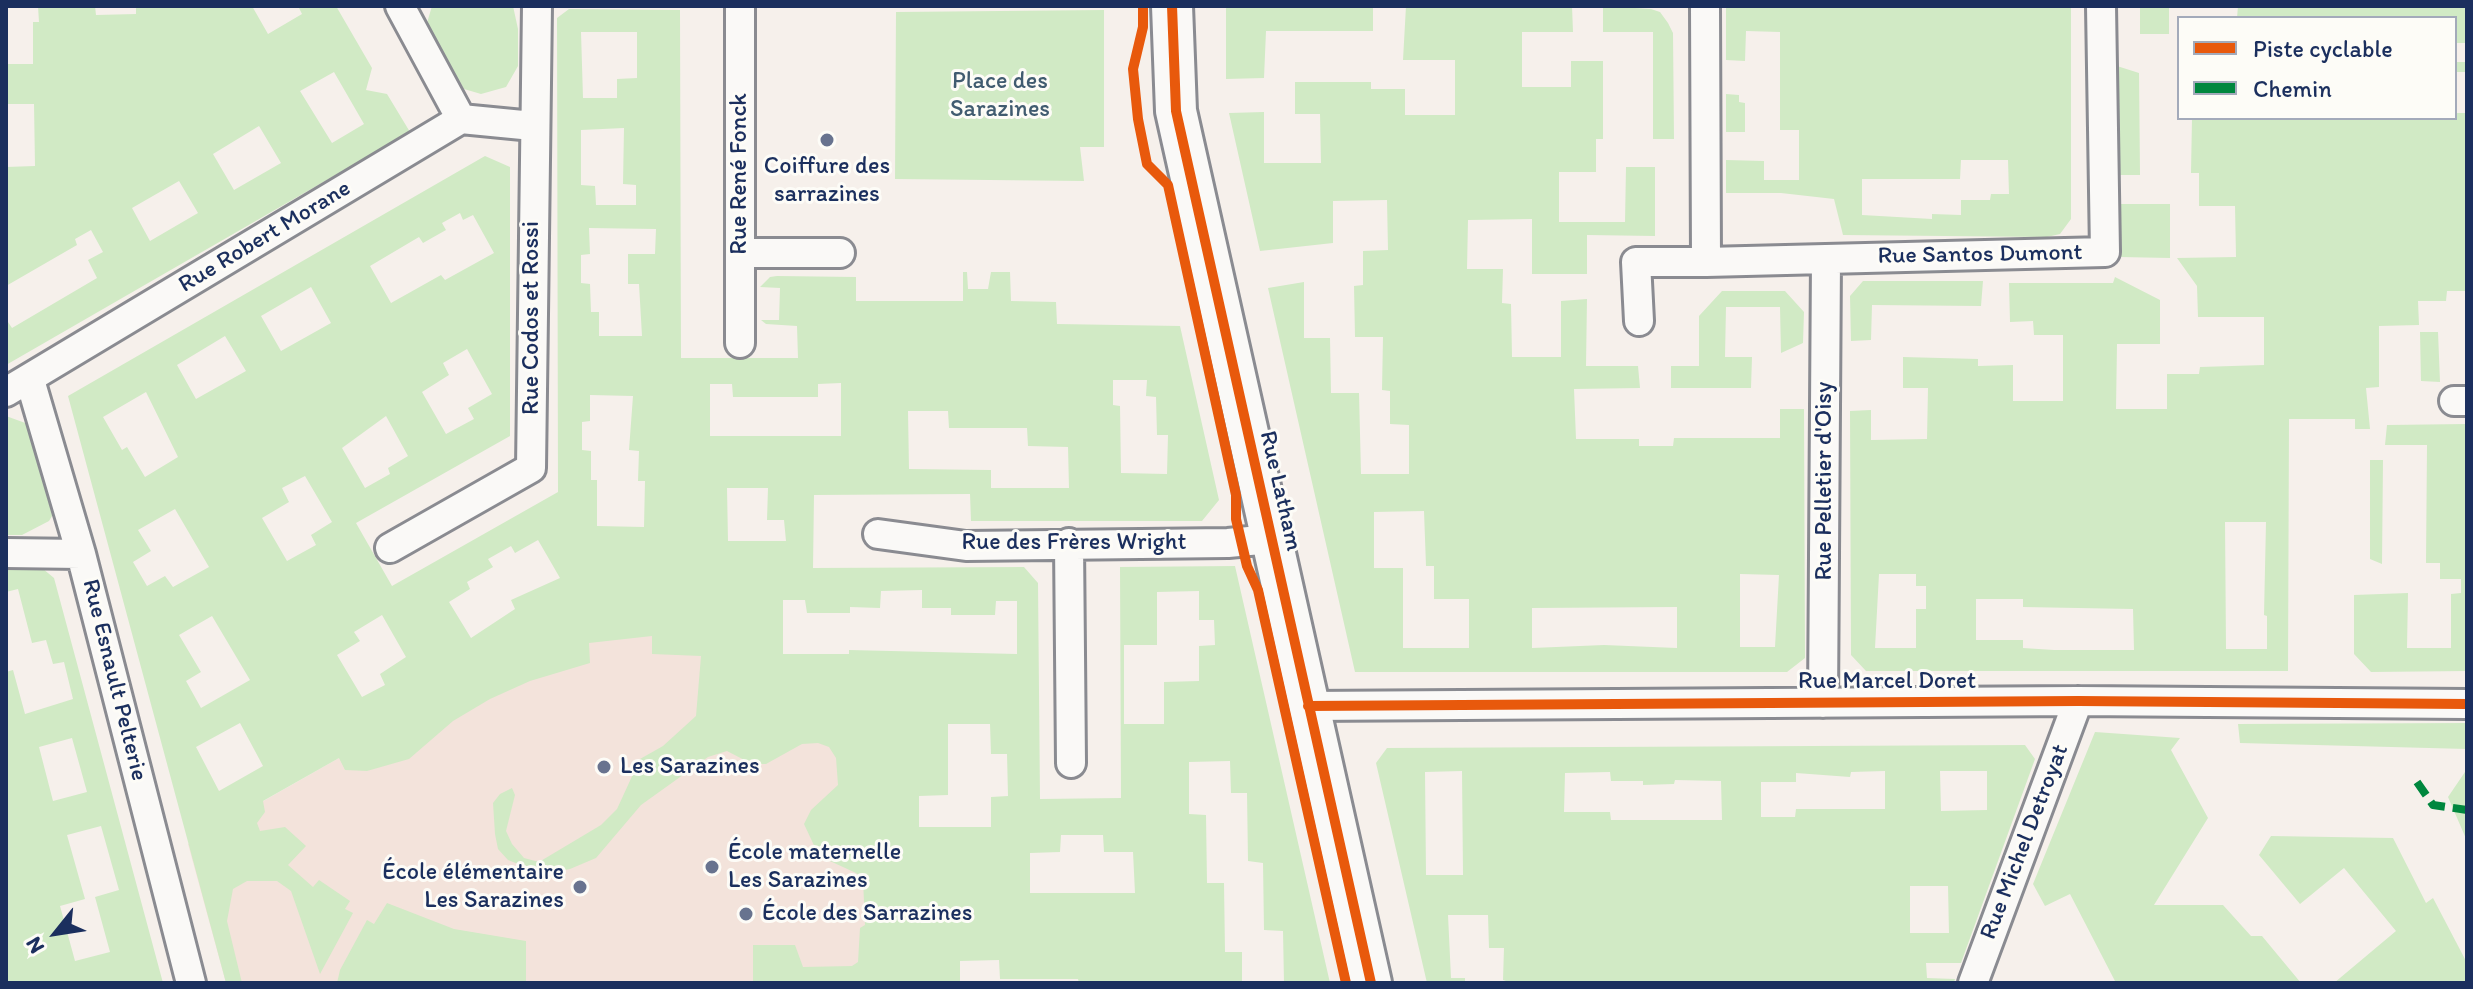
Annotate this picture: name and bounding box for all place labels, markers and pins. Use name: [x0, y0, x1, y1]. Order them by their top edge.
marker: Coiffure des sarrazines: [818, 131, 836, 149]
place label: Coiffure des sarrazines: [764, 153, 890, 209]
place label: Les Sarazines: [620, 753, 760, 781]
marker: Les Sarazines: [595, 758, 613, 776]
place label: École maternelle Les Sarazines: [728, 839, 901, 895]
marker: École maternelle Les Sarazines: [703, 858, 721, 876]
place label: École élémentaire Les Sarazines: [382, 859, 564, 915]
marker: École élémentaire Les Sarazines: [571, 878, 589, 896]
place label: École des Sarrazines: [762, 900, 972, 928]
marker: École des Sarrazines: [737, 905, 755, 923]

